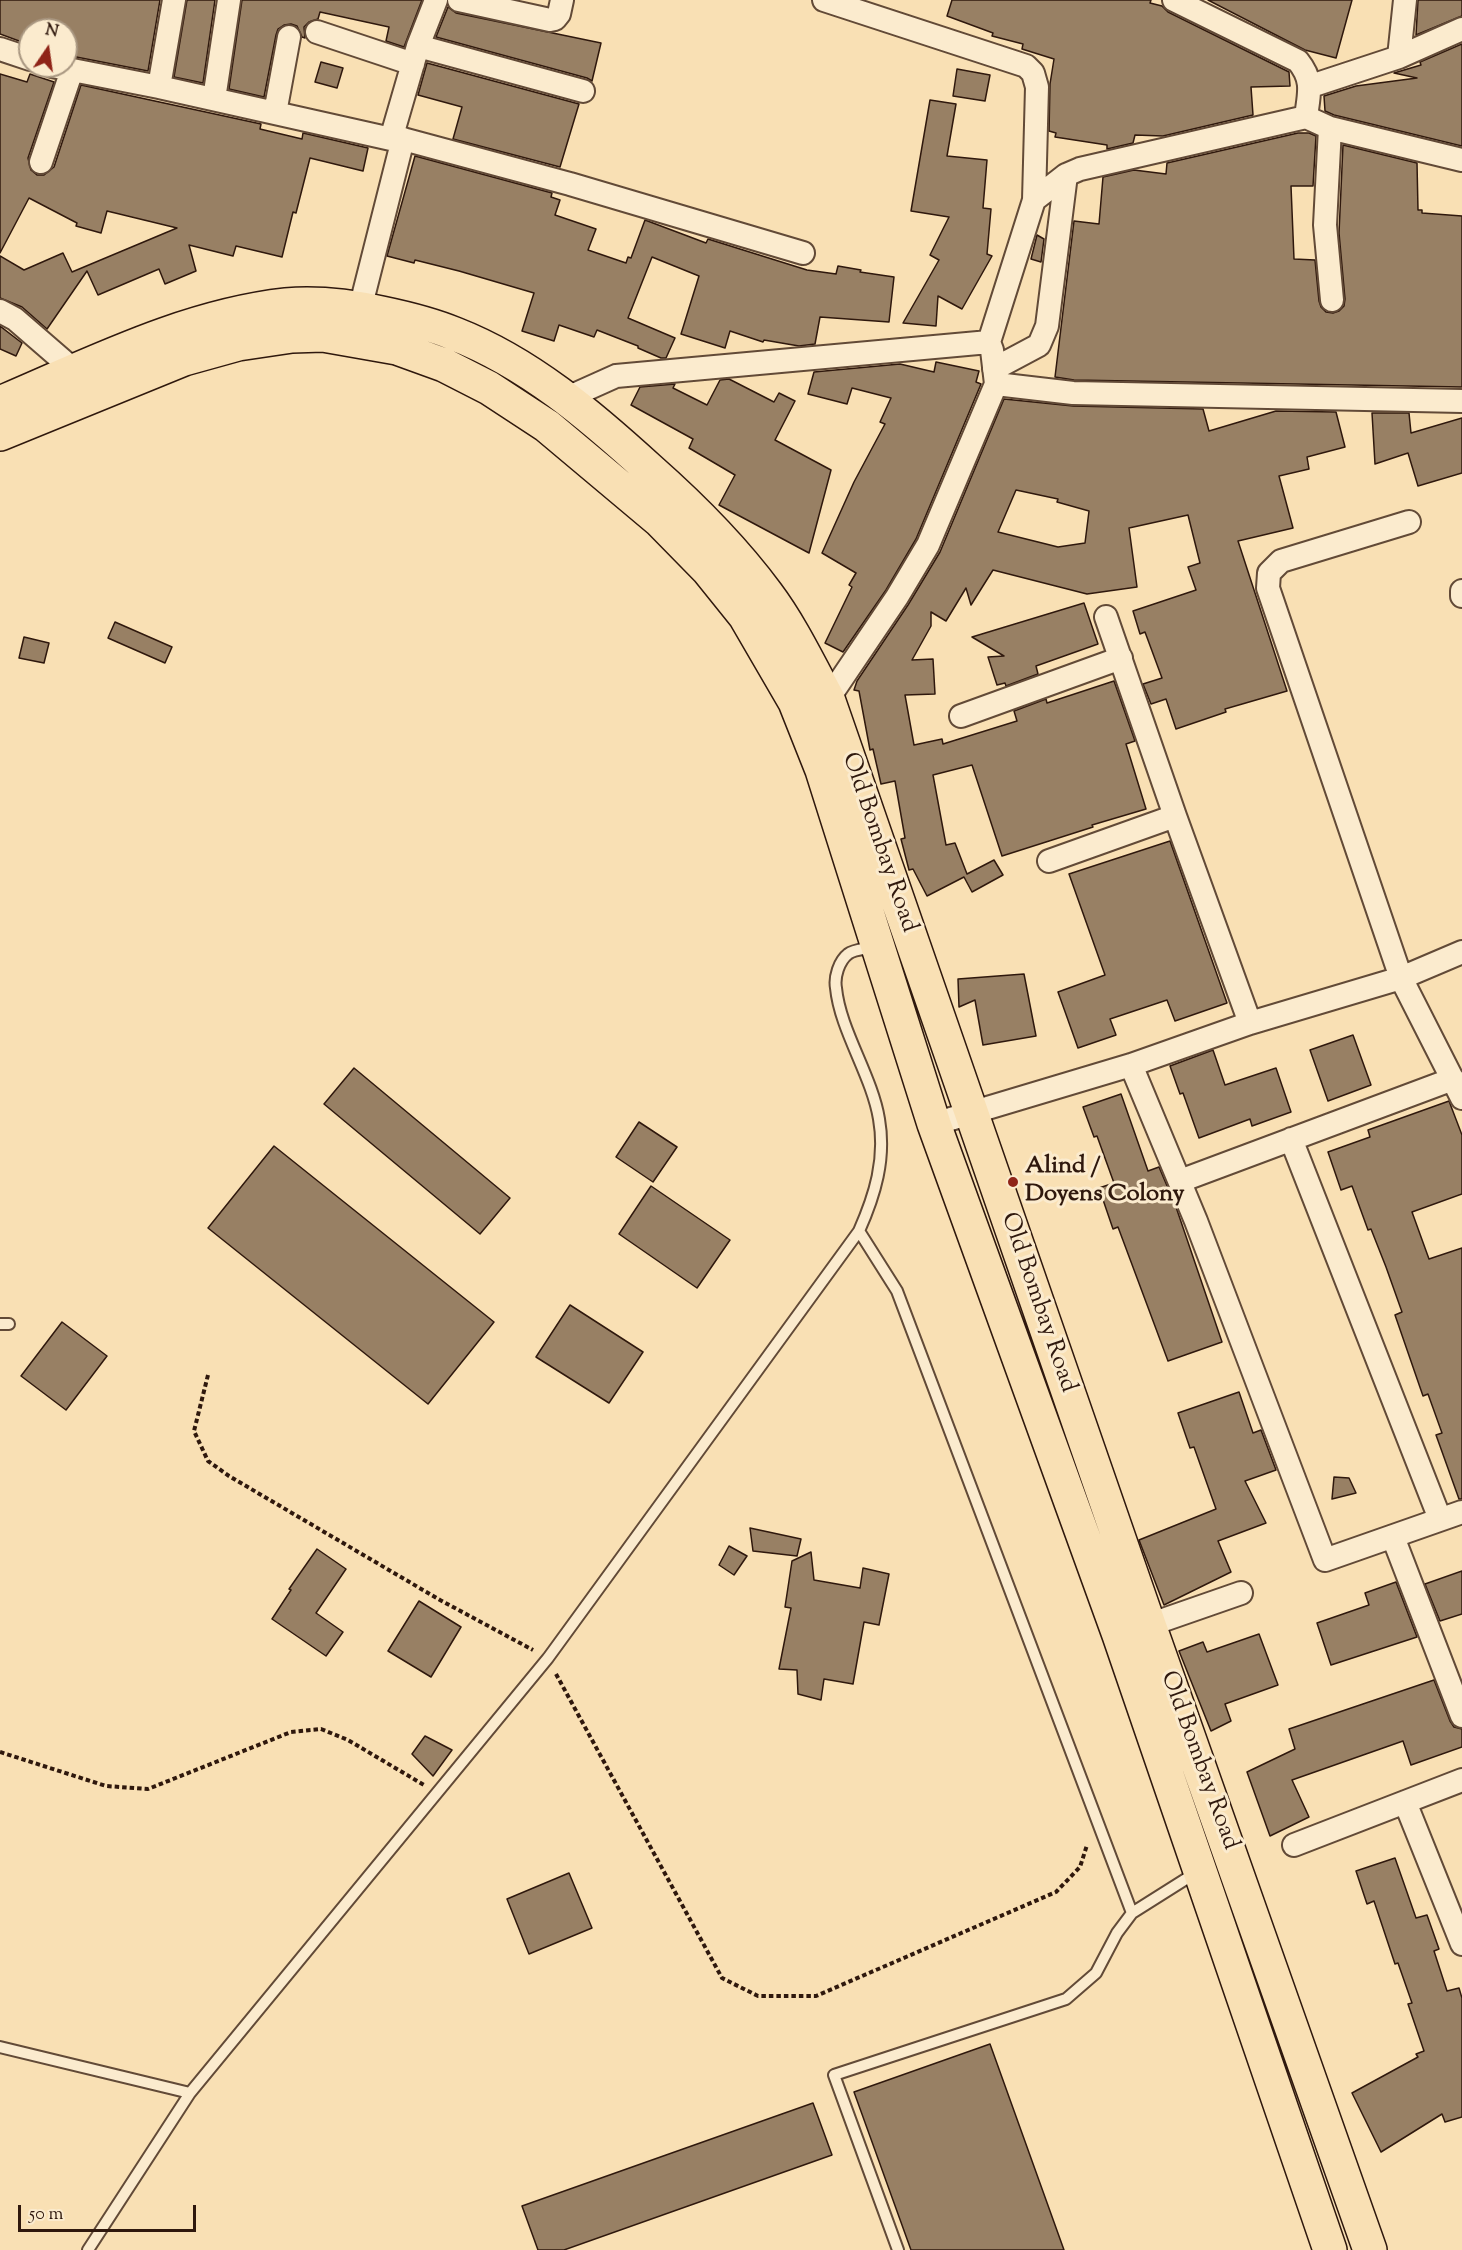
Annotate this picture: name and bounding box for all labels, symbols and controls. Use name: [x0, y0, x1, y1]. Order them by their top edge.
north arrow: [18, 18, 78, 78]
text: N: [43, 19, 61, 45]
street label: Old Bombay Road: [834, 749, 922, 937]
place label: Alind / Doyens Colony: [1025, 1154, 1185, 1210]
marker: Alind / Doyens Colony: [1006, 1175, 1020, 1189]
street label: Old Bombay Road: [993, 1209, 1081, 1397]
street label: Old Bombay Road: [1152, 1668, 1244, 1854]
scale bar: [21, 2193, 200, 2231]
text: 50 m: [29, 2202, 63, 2228]

